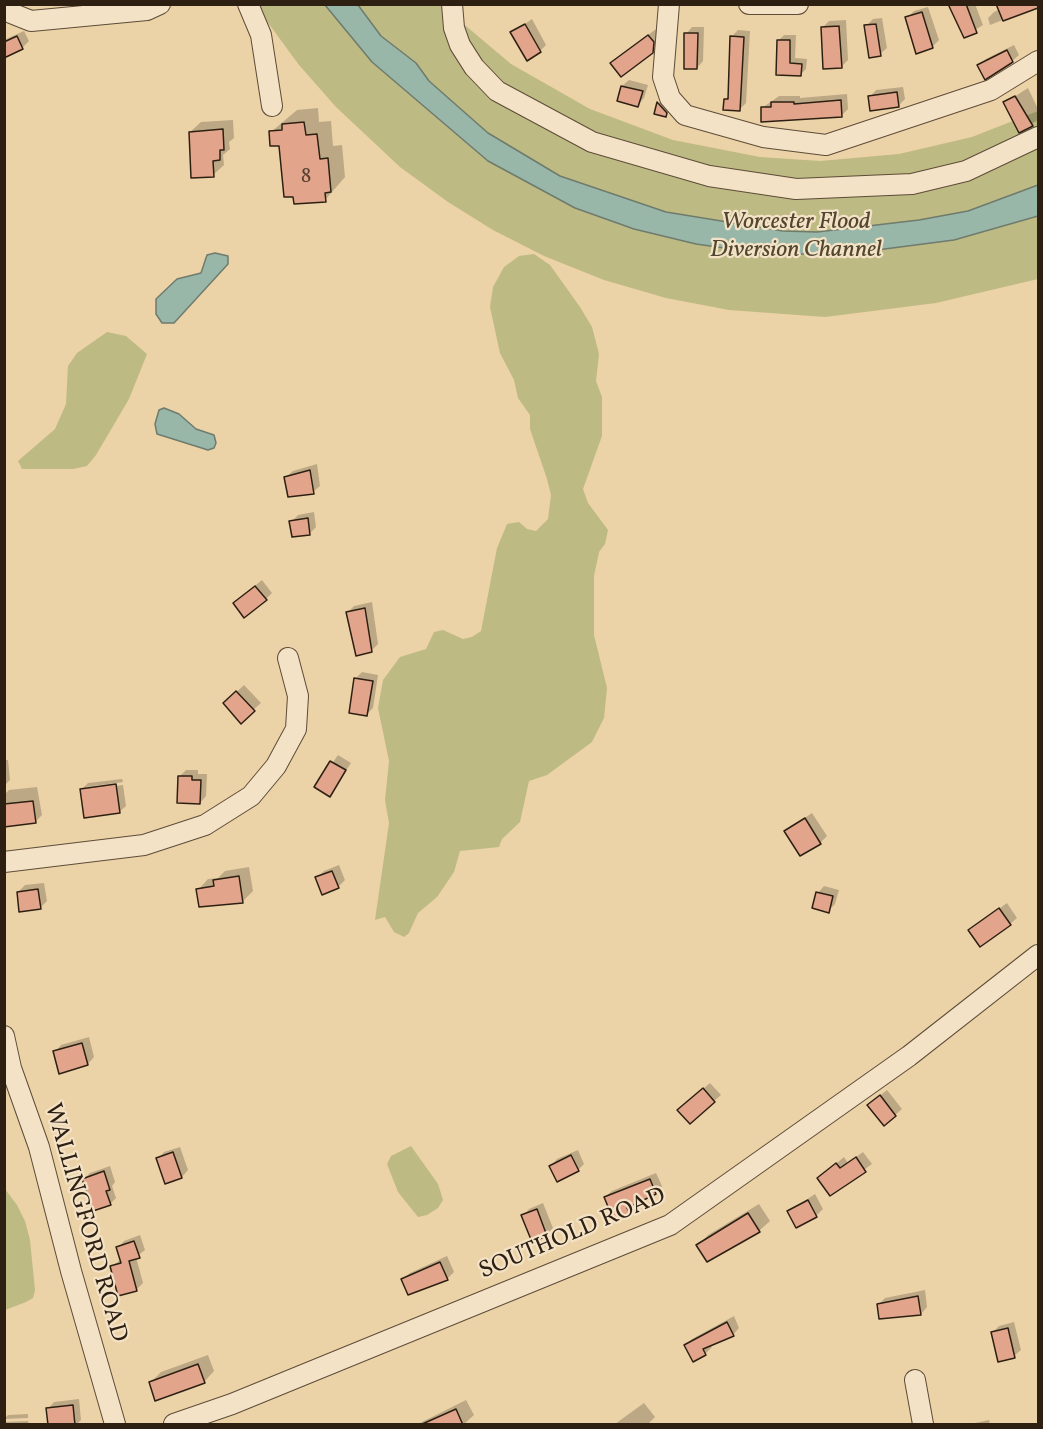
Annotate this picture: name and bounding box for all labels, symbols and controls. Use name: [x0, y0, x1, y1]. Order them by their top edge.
house number: 8: [301, 165, 311, 191]
park label: Worcester Flood Diversion Channel: [710, 210, 882, 266]
street label: WALLINGFORD ROAD: [36, 1100, 132, 1346]
street label: SOUTHOLD ROAD: [475, 1183, 671, 1287]

